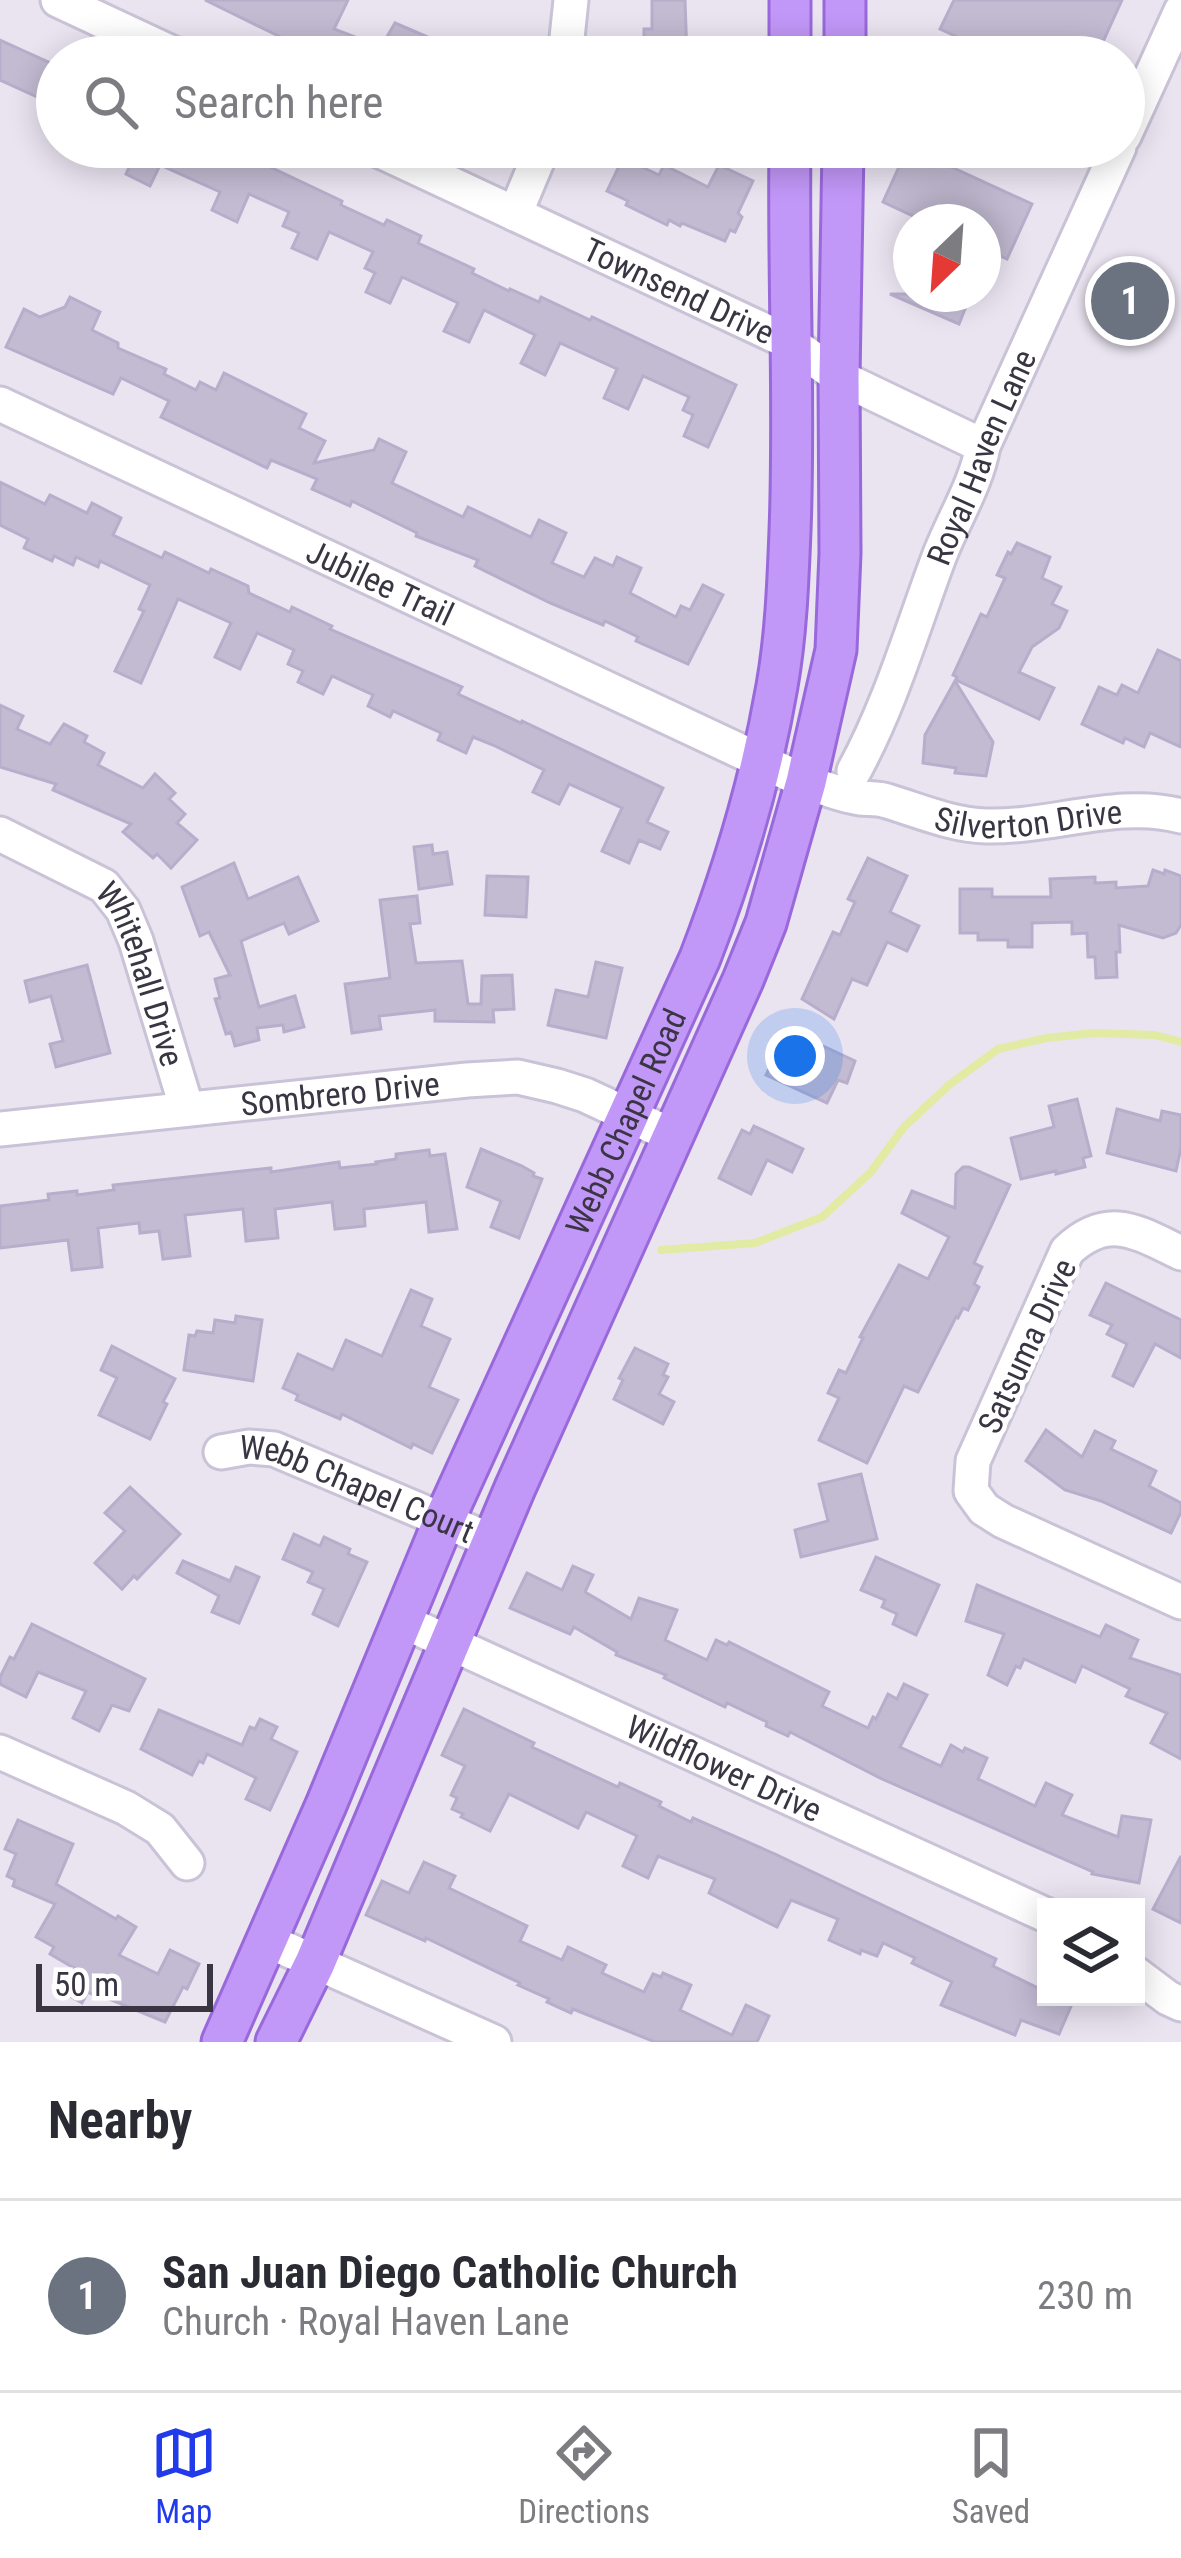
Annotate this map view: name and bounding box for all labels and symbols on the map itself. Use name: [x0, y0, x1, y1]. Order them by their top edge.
north arrow: [893, 204, 1001, 312]
street label: Townsend Drive: [578, 229, 781, 352]
pin: 1: [1091, 256, 1169, 346]
street label: Royal Haven Lane: [918, 343, 1044, 570]
street label: Jubilee Trail: [301, 531, 460, 633]
street label: Silverton Drive: [931, 792, 1123, 846]
street label: Whitehall Drive: [88, 874, 192, 1071]
street label: Webb Chapel Road: [557, 1003, 694, 1241]
your location: [765, 1026, 825, 1086]
street label: Sombrero Drive: [239, 1063, 442, 1123]
street label: Satsuma Drive: [970, 1253, 1084, 1439]
street label: Webb Chapel Court: [238, 1427, 480, 1551]
street label: Wildflower Drive: [620, 1707, 828, 1829]
scale bar: [36, 1958, 213, 2011]

